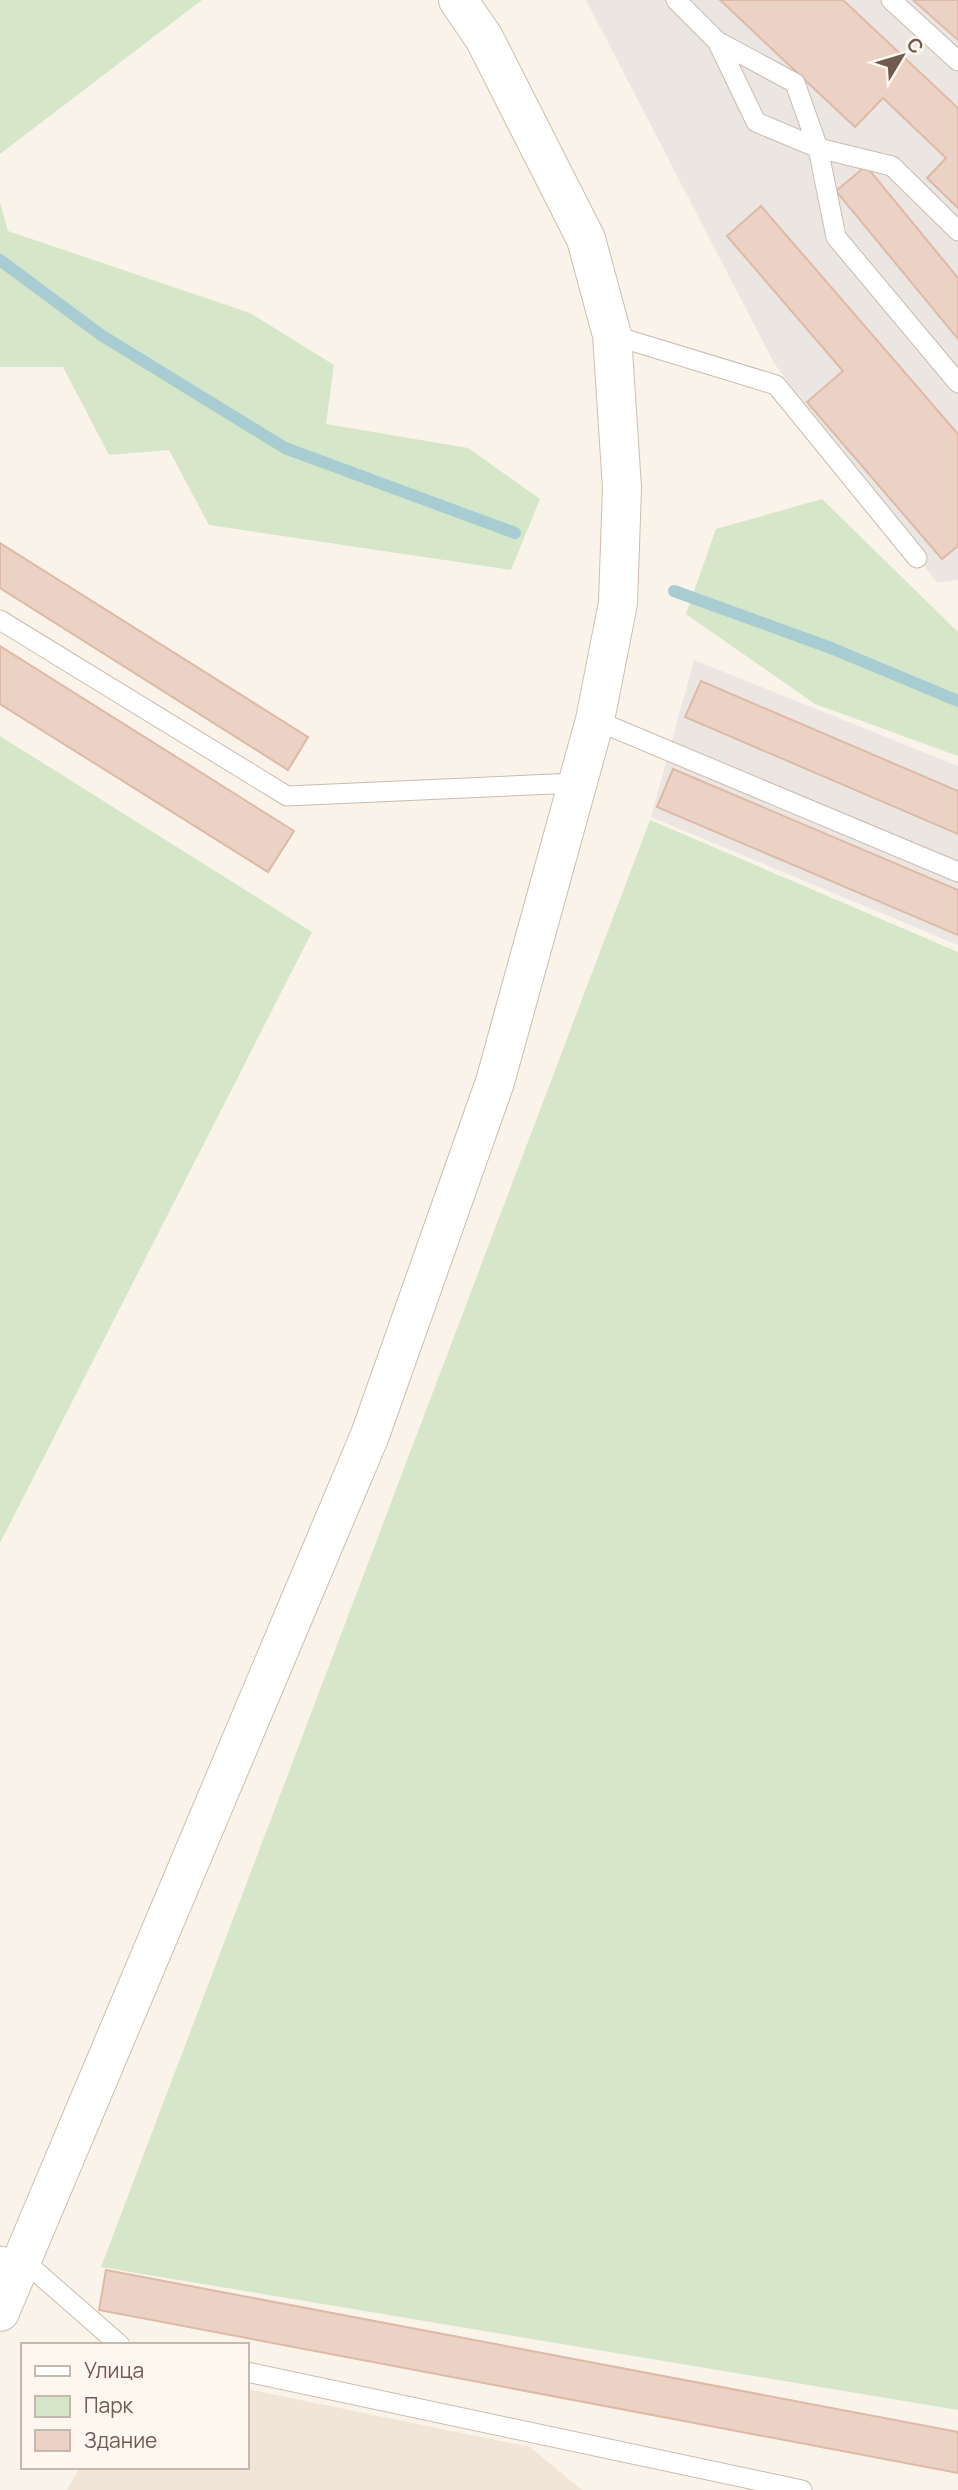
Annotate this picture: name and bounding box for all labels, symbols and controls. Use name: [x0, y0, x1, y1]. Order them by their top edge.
north arrow: [867, 21, 937, 91]
text: С: [901, 32, 930, 59]
legend: [21, 2343, 248, 2469]
text: Улица: [84, 2356, 144, 2384]
text: Парк: [84, 2391, 134, 2419]
text: Здание: [84, 2426, 157, 2454]

